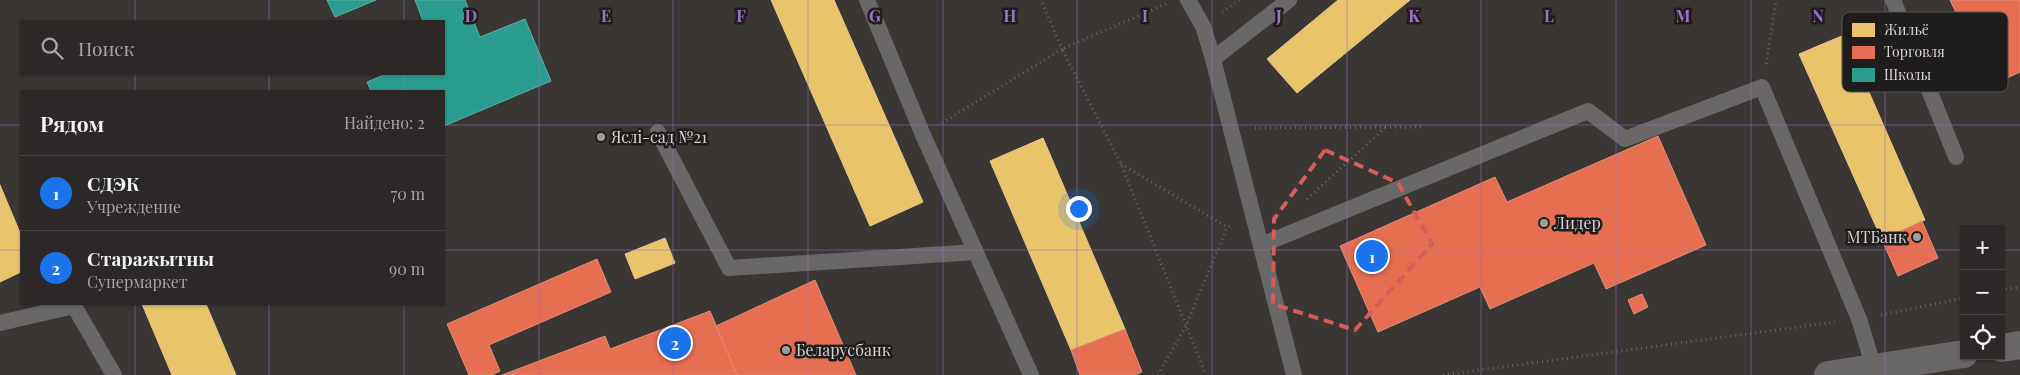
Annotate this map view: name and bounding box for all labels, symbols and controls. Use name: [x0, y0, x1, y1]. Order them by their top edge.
text: D: [465, 5, 477, 26]
text: E: [601, 5, 611, 26]
text: F: [736, 5, 746, 26]
text: G: [869, 5, 881, 26]
text: H: [1004, 5, 1017, 26]
text: I: [1142, 5, 1148, 26]
text: J: [1275, 5, 1282, 26]
text: K: [1408, 5, 1420, 26]
text: L: [1544, 5, 1554, 26]
text: M: [1676, 5, 1691, 26]
text: N: [1812, 5, 1824, 26]
legend: [1842, 12, 2008, 92]
search box: [20, 20, 445, 75]
text: Жильё: [1884, 20, 1929, 39]
icon: search: [38, 34, 66, 62]
text: Поиск: [78, 35, 134, 61]
text: Торговля: [1884, 42, 1945, 61]
text: Школы: [1884, 65, 1931, 84]
text: Рядом: [40, 109, 104, 137]
text: Найдено: 2: [344, 112, 425, 133]
place label: Яслі-сад №21: [610, 126, 707, 147]
marker: Яслі-сад №21: [595, 131, 607, 143]
text: СДЭК: [87, 170, 140, 196]
text: 1: [53, 183, 59, 204]
text: 70 m: [391, 183, 425, 204]
text: Учреждение: [87, 196, 181, 217]
your location: [1066, 196, 1092, 222]
place label: Лидер: [1553, 212, 1601, 233]
marker: Лидер: [1538, 217, 1550, 229]
map controls: [1960, 225, 2005, 360]
button: +: [1960, 225, 2005, 270]
place label: МТБанк: [1847, 226, 1907, 247]
marker: МТБанк: [1911, 231, 1923, 243]
pin: 1: [1356, 237, 1388, 275]
text: Старажытны: [87, 245, 214, 271]
text: 2: [52, 258, 60, 279]
text: 90 m: [389, 258, 425, 279]
button: −: [1960, 270, 2005, 315]
text: Супермаркет: [87, 271, 188, 292]
button: locate: [1960, 315, 2005, 360]
pin: 2: [659, 324, 691, 362]
place label: Беларусбанк: [796, 339, 891, 360]
marker: Беларусбанк: [780, 344, 792, 356]

